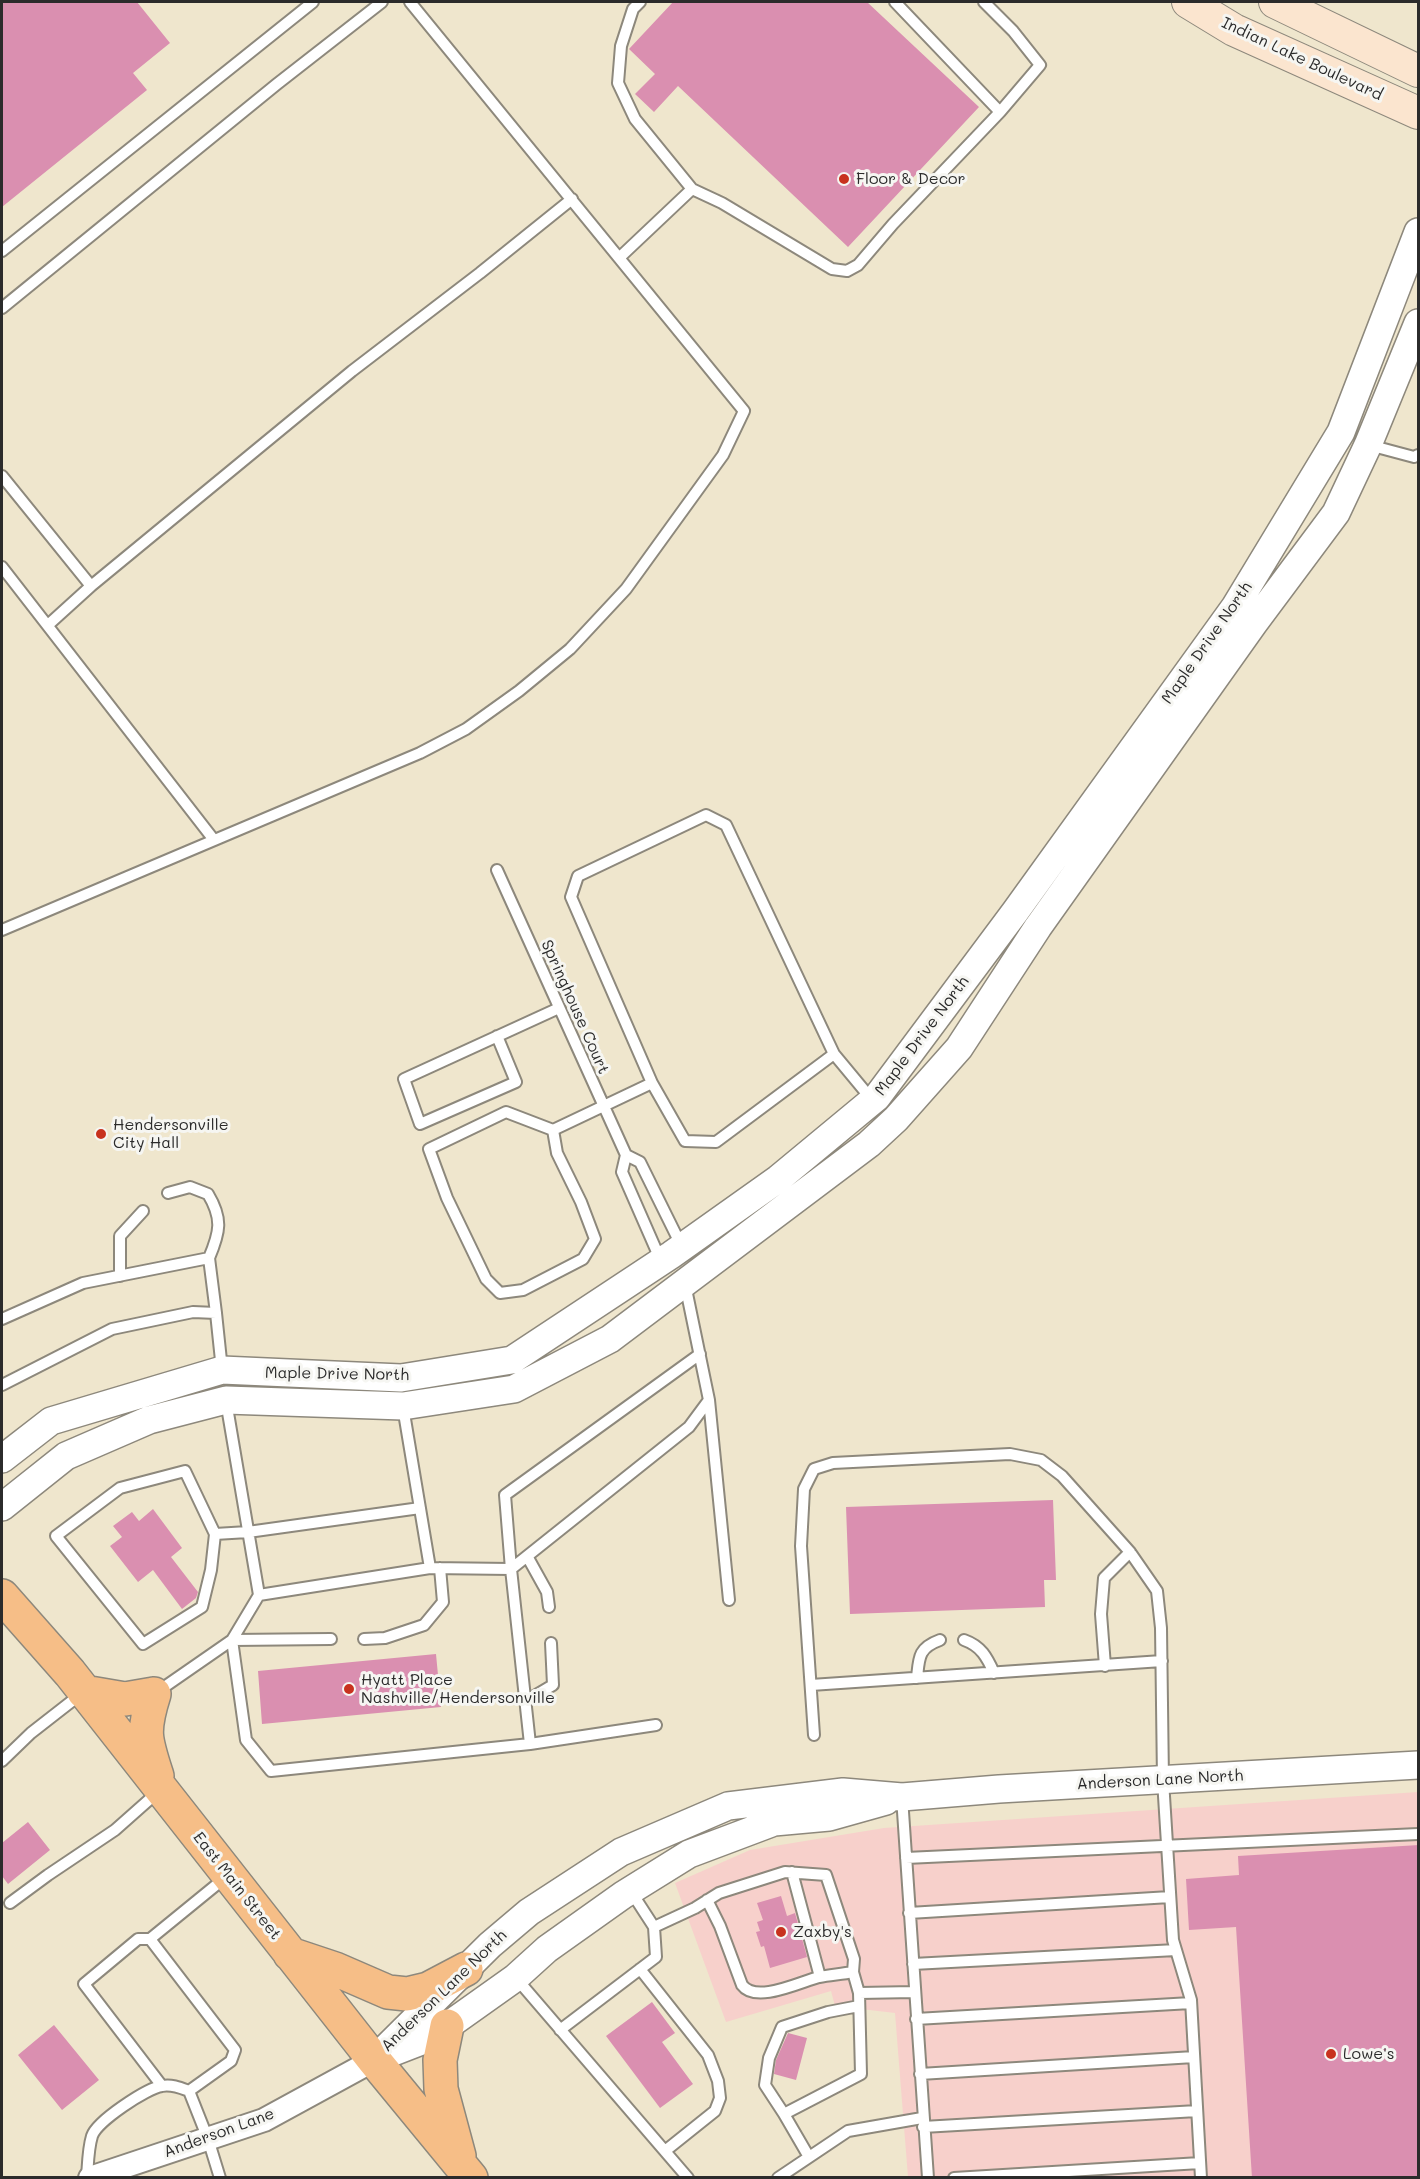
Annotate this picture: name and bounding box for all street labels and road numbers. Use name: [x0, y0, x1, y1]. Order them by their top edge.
street label: Indian Lake Boulevard: [1218, 13, 1386, 105]
street label: Maple Drive North: [1158, 578, 1256, 708]
street label: Springhouse Court: [537, 937, 613, 1077]
street label: Maple Drive North: [871, 973, 973, 1099]
street label: Maple Drive North: [265, 1363, 409, 1385]
street label: Anderson Lane North: [1076, 1766, 1244, 1794]
street label: East Main Street: [189, 1828, 285, 1944]
street label: Anderson Lane North: [377, 1926, 511, 2056]
street label: Anderson Lane: [161, 2104, 277, 2162]

